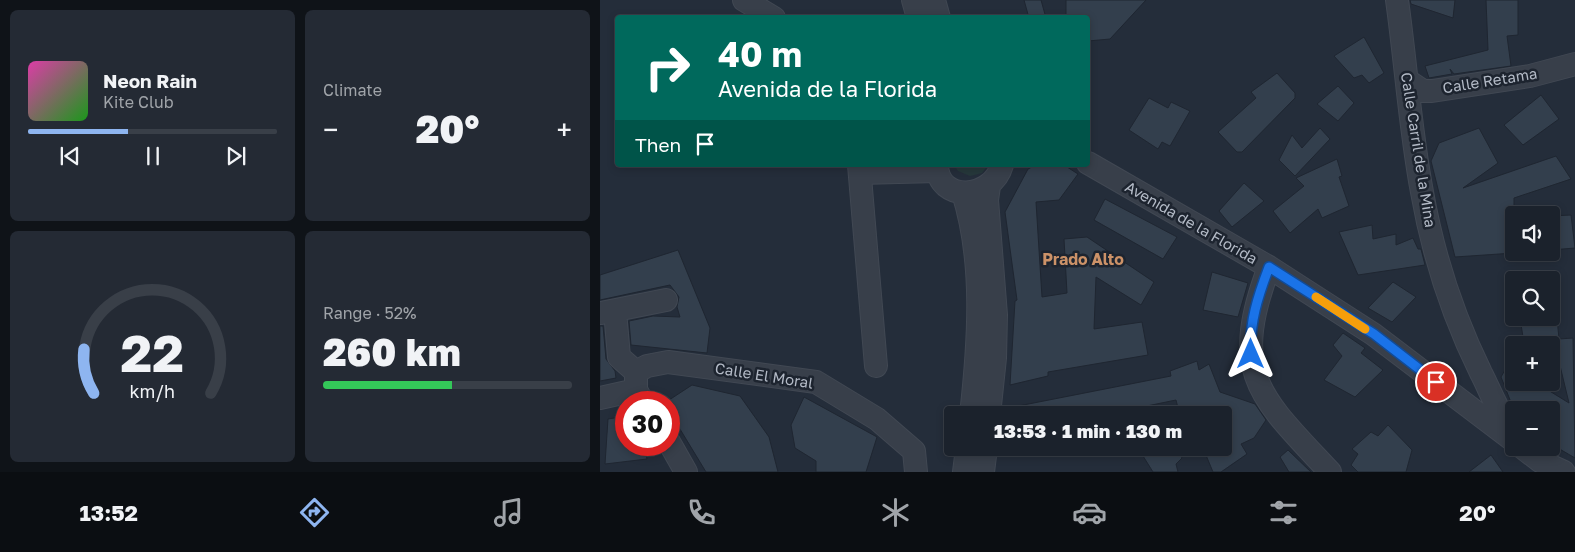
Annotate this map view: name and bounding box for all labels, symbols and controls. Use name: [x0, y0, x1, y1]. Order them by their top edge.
text: 40 m: [718, 33, 802, 75]
icon: right: [635, 35, 700, 100]
street label: Calle Retama: [1441, 64, 1538, 96]
text: Neon Rain: [103, 69, 197, 92]
street label: Calle Carril de la Mina: [1398, 71, 1440, 229]
text: Avenida de la Florida: [718, 75, 937, 102]
text: Climate: [323, 80, 382, 100]
text: Kite Club: [103, 92, 174, 112]
text: 20°: [416, 106, 479, 151]
text: −: [323, 113, 338, 146]
text: +: [557, 113, 572, 146]
icon: arrive: [691, 130, 719, 158]
text: Then: [635, 133, 681, 156]
icon: previous: [56, 142, 84, 170]
icon: pause: [139, 142, 167, 170]
icon: next: [222, 142, 250, 170]
street label: Avenida de la Florida: [1122, 177, 1261, 267]
map controls: [1505, 206, 1560, 456]
button: sound: [1505, 206, 1560, 261]
district label: Prado Alto: [1042, 249, 1124, 269]
button: search: [1505, 271, 1560, 326]
text: Range · 52%: [323, 303, 417, 323]
text: 22: [121, 321, 184, 383]
position arrow: [1224, 327, 1276, 379]
text: 260 km: [323, 329, 461, 374]
button: +: [1505, 336, 1560, 391]
street label: Calle El Moral: [714, 358, 815, 392]
pin: [1415, 361, 1457, 403]
icon: arrive: [1422, 368, 1450, 396]
text: km/h: [130, 380, 175, 402]
speed limit sign: 30: [615, 391, 680, 456]
button: −: [1505, 401, 1560, 456]
text: 13:53 · 1 min · 130 m: [994, 419, 1182, 442]
icon: directions: [297, 495, 332, 530]
icon: music: [491, 495, 526, 530]
icon: phone: [684, 495, 719, 530]
icon: climate: [878, 495, 913, 530]
icon: car: [1072, 495, 1107, 530]
icon: filters: [1266, 495, 1301, 530]
text: 13:52: [79, 499, 138, 526]
text: 20°: [1459, 499, 1496, 526]

